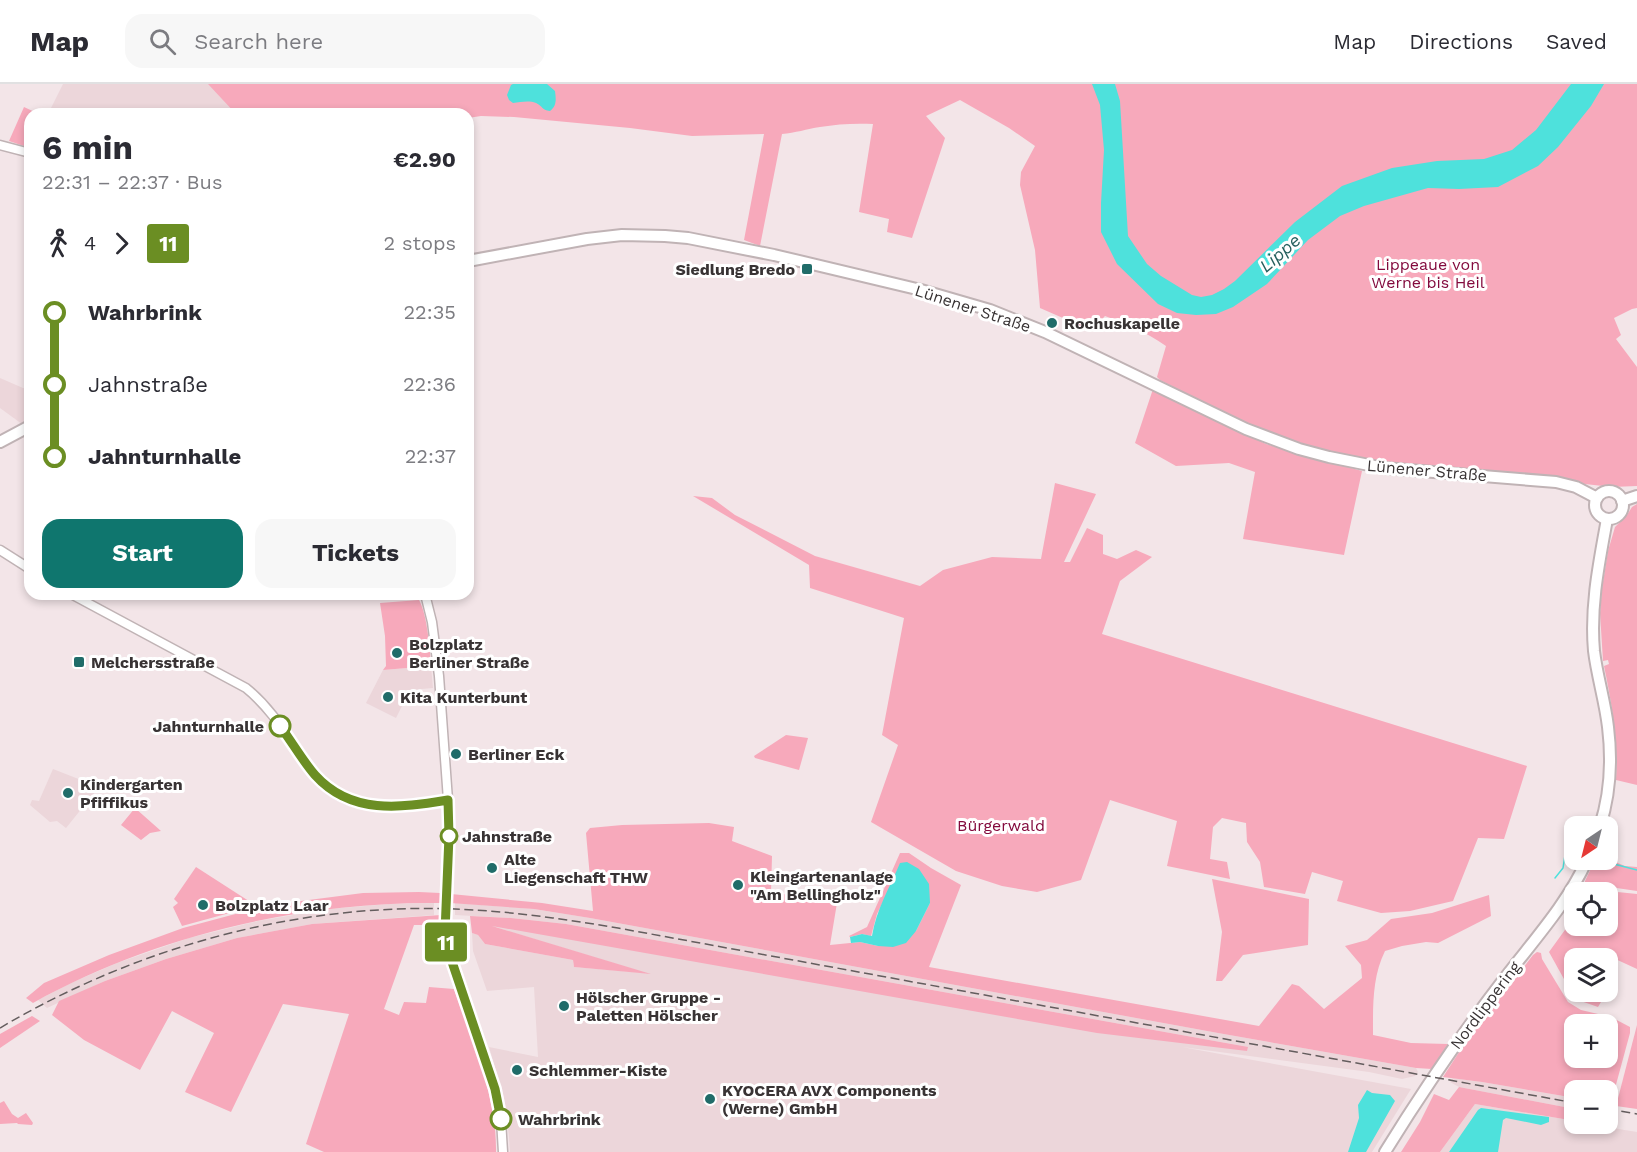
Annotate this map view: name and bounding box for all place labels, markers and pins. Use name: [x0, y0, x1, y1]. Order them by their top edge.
place label: Siedlung Bredo: [676, 260, 795, 279]
marker: Siedlung Bredo: [800, 262, 814, 276]
place label: Rochuskapelle: [1064, 314, 1180, 333]
marker: Rochuskapelle: [1045, 316, 1059, 330]
place label: Bolzplatz Berliner Straße: [409, 635, 529, 672]
marker: Bolzplatz Berliner Straße: [390, 646, 404, 660]
place label: Melchersstraße: [91, 653, 215, 672]
marker: Melchersstraße: [72, 655, 86, 669]
place label: Kita Kunterbunt: [400, 688, 527, 707]
marker: Kita Kunterbunt: [381, 690, 395, 704]
marker: Jahnturnhalle: [269, 715, 291, 737]
place label: Jahnturnhalle: [153, 717, 264, 736]
place label: Berliner Eck: [468, 745, 564, 764]
marker: Berliner Eck: [449, 747, 463, 761]
place label: Kindergarten Pfiffikus: [80, 775, 183, 812]
marker: Kindergarten Pfiffikus: [61, 786, 75, 800]
marker: Jahnstraße: [440, 827, 458, 845]
place label: Jahnstraße: [462, 827, 552, 846]
place label: Alte Liegenschaft THW: [504, 850, 648, 887]
marker: Alte Liegenschaft THW: [485, 861, 499, 875]
place label: Kleingartenanlage "Am Bellingholz": [750, 867, 893, 904]
marker: Kleingartenanlage "Am Bellingholz": [731, 878, 745, 892]
place label: Bolzplatz Laar: [215, 896, 329, 915]
marker: Bolzplatz Laar: [196, 898, 210, 912]
place label: Hölscher Gruppe - Paletten Hölscher: [576, 988, 721, 1025]
marker: Hölscher Gruppe - Paletten Hölscher: [557, 999, 571, 1013]
place label: Schlemmer-Kiste: [529, 1061, 667, 1080]
marker: Schlemmer-Kiste: [510, 1063, 524, 1077]
place label: KYOCERA AVX Components (Werne) GmbH: [722, 1081, 937, 1118]
marker: KYOCERA AVX Components (Werne) GmbH: [703, 1092, 717, 1106]
marker: Wahrbrink: [490, 1108, 512, 1130]
place label: Wahrbrink: [518, 1110, 601, 1129]

